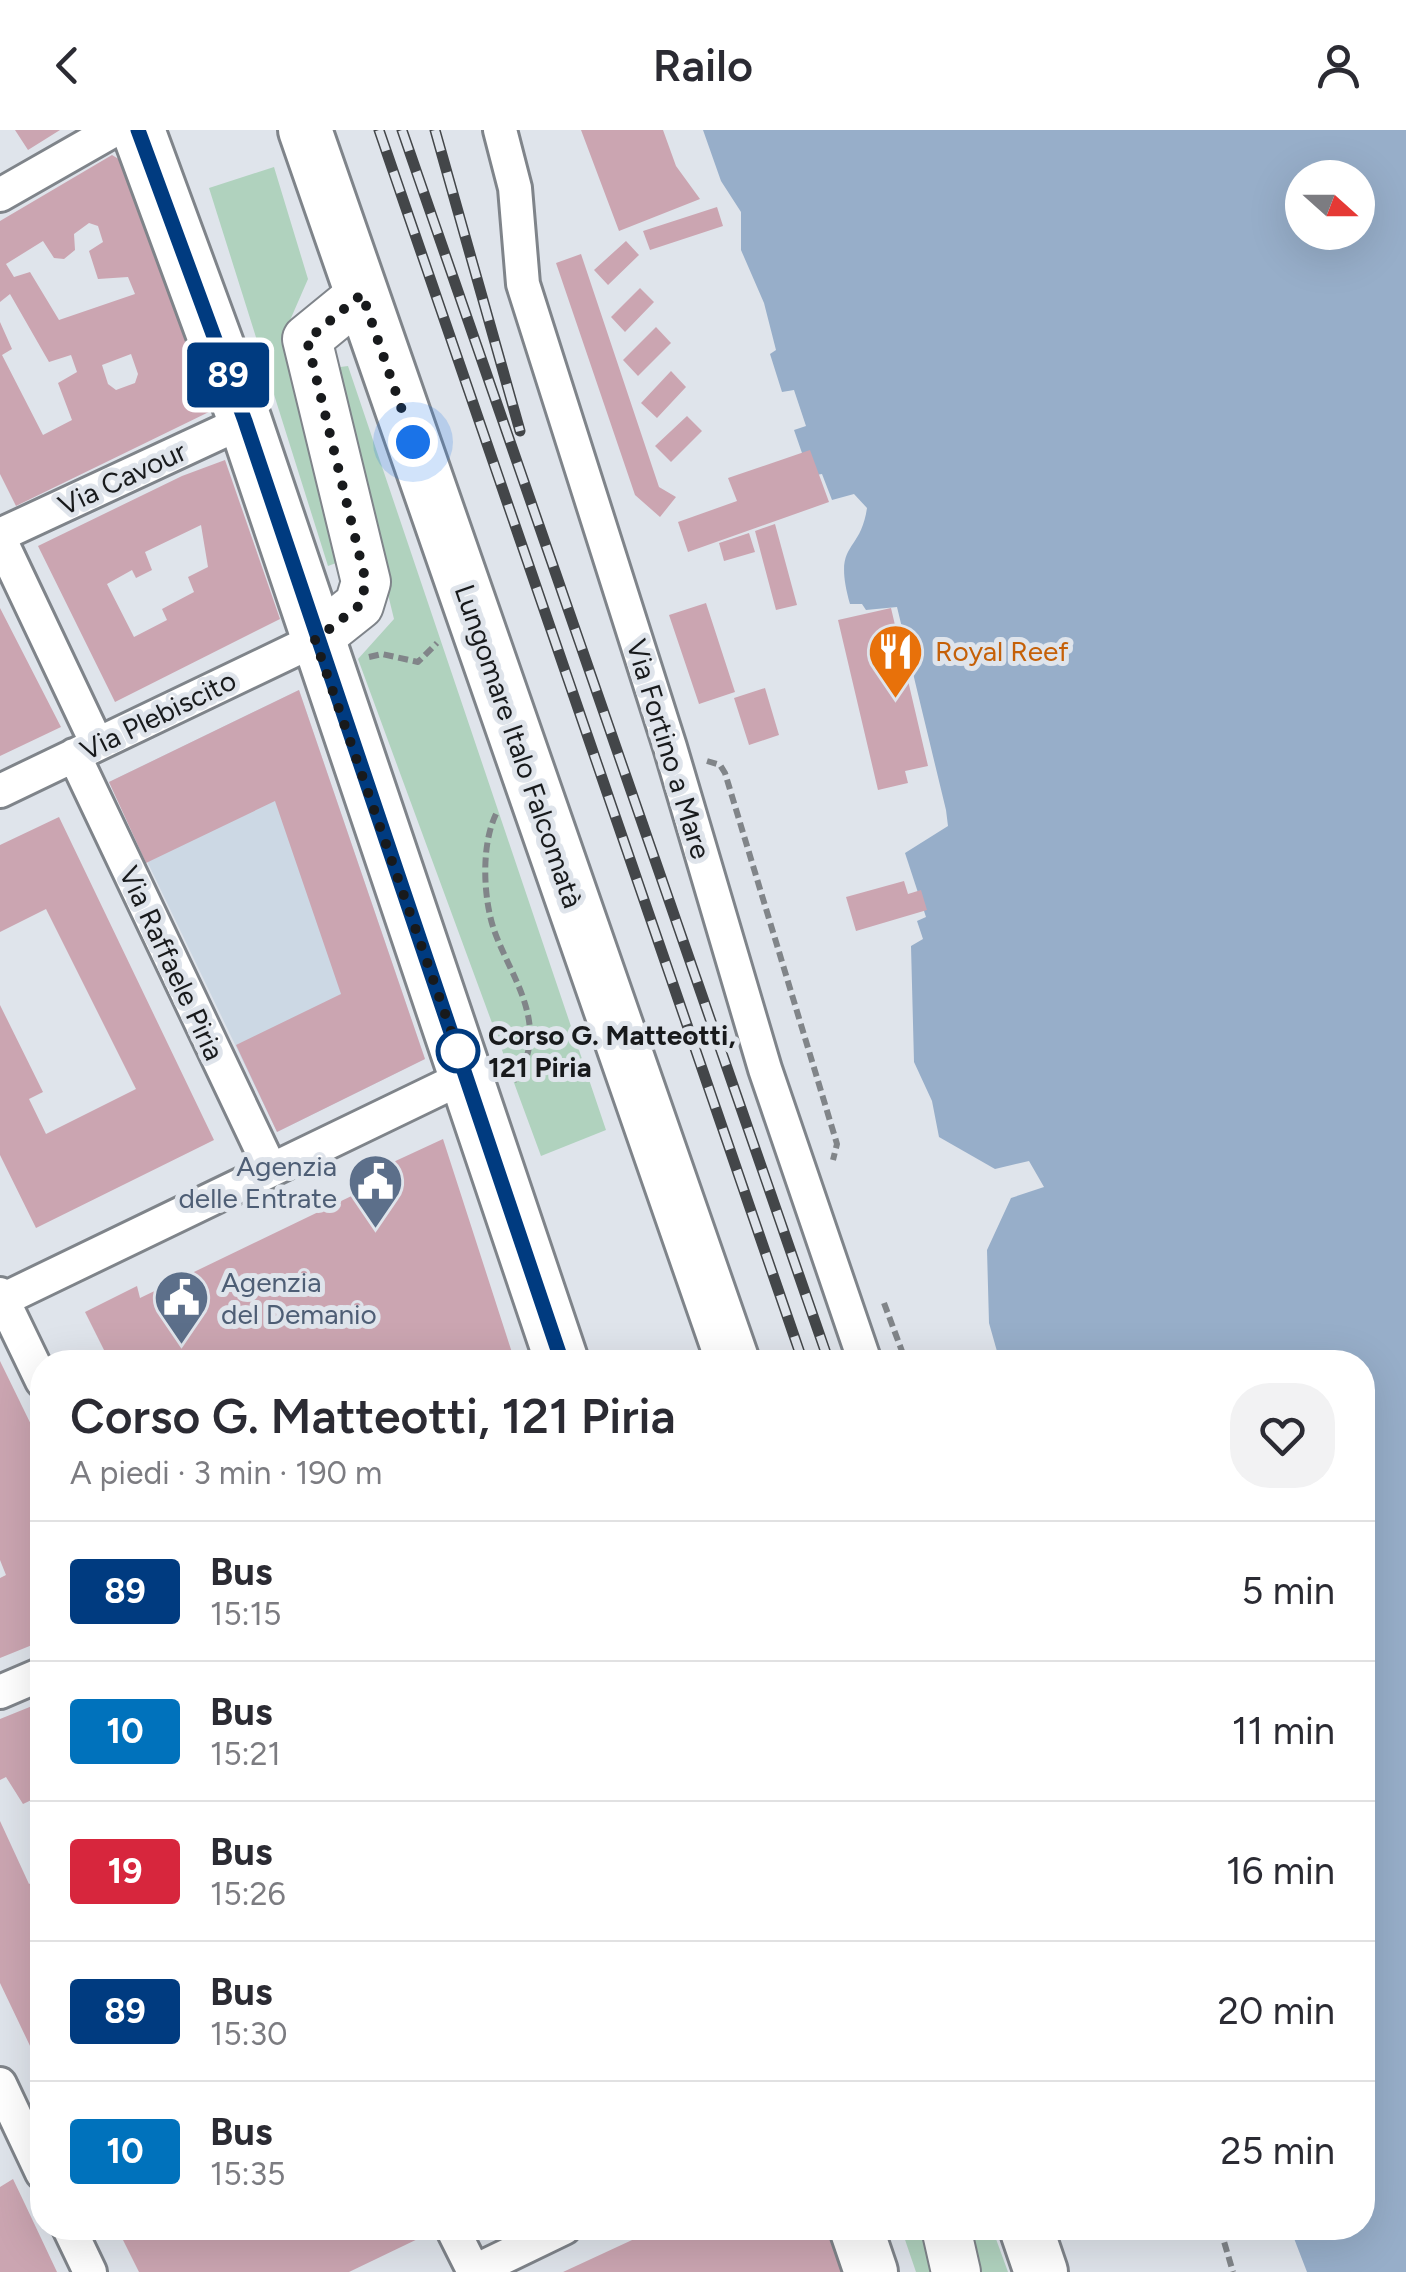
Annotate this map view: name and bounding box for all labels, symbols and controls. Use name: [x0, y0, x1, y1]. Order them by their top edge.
icon: back: [40, 38, 95, 93]
text: Railo: [653, 38, 753, 92]
icon: person: [1311, 38, 1366, 93]
north arrow: [1285, 160, 1375, 250]
map controls: [1285, 160, 1375, 250]
line badge: 89: [183, 342, 273, 408]
text: 89: [207, 354, 249, 396]
your location: [388, 417, 438, 467]
street label: Via Cavour: [53, 433, 192, 522]
street label: Lungomare Italo Falcomatà: [448, 580, 590, 912]
restaurant icon: Royal Reef: [866, 621, 926, 700]
place label: Royal Reef: [935, 634, 1069, 668]
street label: Via Fortino a Mare: [619, 635, 719, 863]
street label: Via Plebiscito: [75, 663, 241, 767]
street label: Via Raffaele Piria: [112, 860, 232, 1066]
place label: Corso G. Matteotti, 121 Piria: [488, 1018, 736, 1084]
marker: Corso G. Matteotti, 121 Piria: [437, 1030, 479, 1072]
place label: Agenzia delle Entrate: [178, 1149, 337, 1215]
public building icon: Agenzia delle Entrate: [346, 1152, 406, 1231]
place label: Agenzia del Demanio: [221, 1265, 377, 1331]
public building icon: Agenzia del Demanio: [152, 1268, 212, 1347]
button: heart: [1230, 1383, 1335, 1488]
text: Corso G. Matteotti, 121 Piria: [70, 1387, 676, 1445]
text: A piedi · 3 min · 190 m: [70, 1454, 382, 1492]
text: Bus: [210, 1549, 273, 1595]
text: 5 min: [1241, 1568, 1335, 1614]
text: 89: [104, 1570, 146, 1612]
text: 15:15: [210, 1595, 281, 1633]
text: Bus: [210, 1689, 273, 1735]
text: 11 min: [1232, 1708, 1335, 1754]
text: 10: [106, 1710, 144, 1752]
text: 15:21: [210, 1735, 281, 1773]
text: Bus: [210, 1829, 273, 1875]
text: 16 min: [1226, 1848, 1335, 1894]
text: 19: [107, 1850, 143, 1892]
text: 15:26: [210, 1875, 286, 1913]
text: Bus: [210, 1969, 273, 2015]
text: 20 min: [1218, 1988, 1335, 2034]
text: 89: [104, 1990, 146, 2032]
text: 15:30: [210, 2015, 288, 2053]
text: Bus: [210, 2109, 273, 2155]
text: 25 min: [1220, 2128, 1335, 2174]
text: 10: [106, 2130, 144, 2172]
text: 15:35: [210, 2155, 286, 2193]

